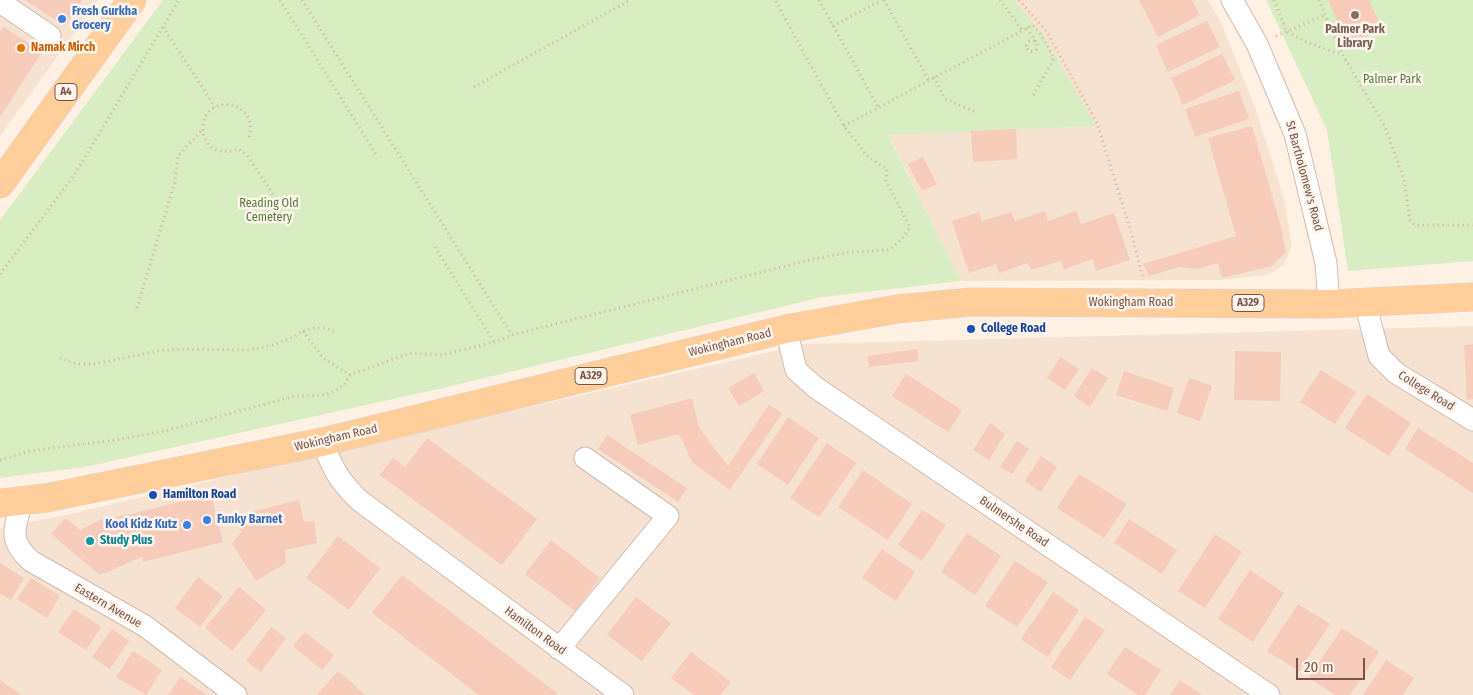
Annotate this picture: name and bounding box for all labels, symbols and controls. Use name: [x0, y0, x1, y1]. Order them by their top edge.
place label: Fresh Gurkha Grocery: [72, 5, 137, 33]
marker: Palmer Park Library: [1349, 9, 1361, 21]
marker: Fresh Gurkha Grocery: [56, 13, 68, 25]
place label: Palmer Park Library: [1325, 23, 1385, 51]
place label: Namak Mirch: [31, 41, 95, 55]
marker: Namak Mirch: [15, 42, 27, 54]
park label: Palmer Park: [1363, 73, 1421, 87]
road number: A4: [55, 84, 77, 100]
street label: St Bartholomew's Road: [1282, 119, 1326, 233]
park label: Reading Old Cemetery: [239, 197, 299, 225]
road number: A329: [1232, 294, 1264, 312]
street label: Wokingham Road: [1089, 296, 1173, 310]
place label: College Road: [981, 322, 1046, 336]
marker: College Road: [965, 323, 977, 335]
street label: Wokingham Road: [687, 326, 773, 360]
road number: A329: [575, 368, 607, 384]
street label: College Road: [1395, 368, 1457, 414]
street label: Wokingham Road: [293, 421, 379, 455]
place label: Hamilton Road: [163, 488, 236, 502]
marker: Hamilton Road: [147, 489, 159, 501]
street label: Bulmershe Road: [977, 494, 1051, 550]
place label: Funky Barnet: [217, 513, 282, 527]
marker: Funky Barnet: [201, 514, 213, 526]
place label: Kool Kidz Kutz: [105, 518, 177, 532]
marker: Kool Kidz Kutz: [181, 519, 193, 531]
place label: Study Plus: [100, 534, 153, 548]
marker: Study Plus: [84, 535, 96, 547]
street label: Eastern Avenue: [72, 581, 144, 631]
street label: Hamilton Road: [501, 604, 569, 658]
scale bar: [1298, 648, 1367, 680]
text: 20 m: [1304, 658, 1334, 676]

